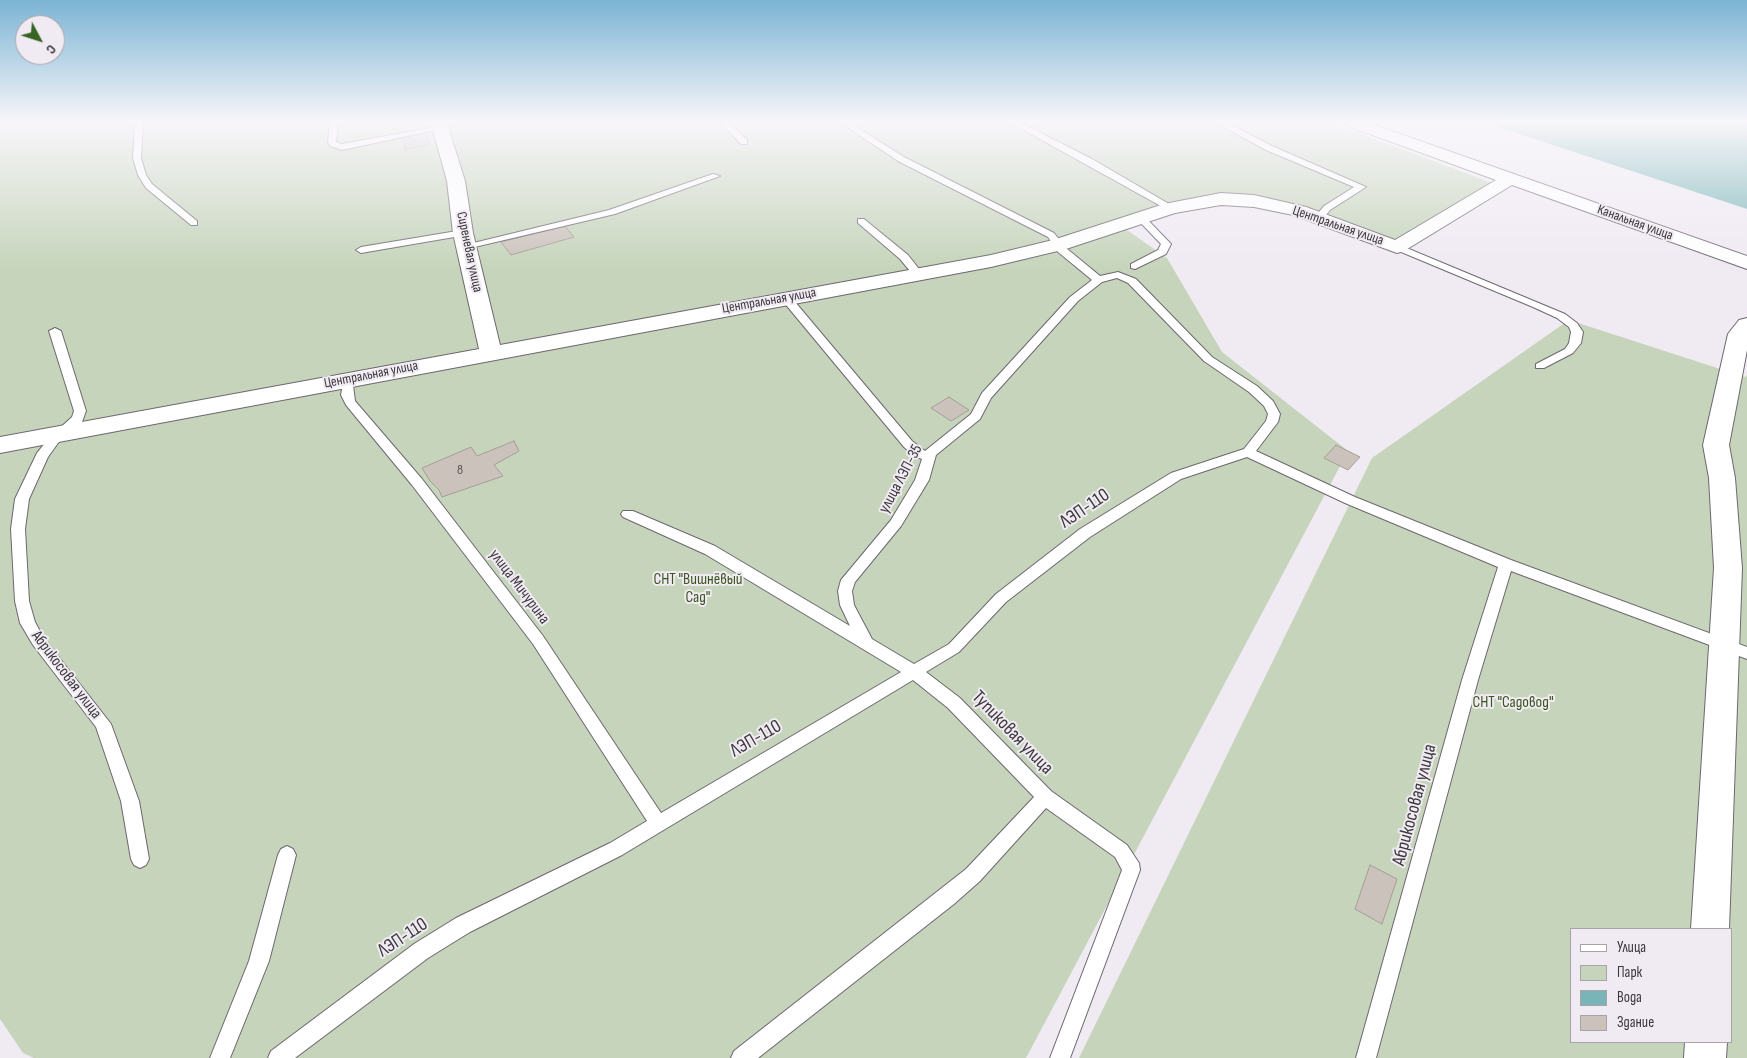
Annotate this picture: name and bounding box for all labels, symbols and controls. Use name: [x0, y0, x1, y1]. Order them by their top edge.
north arrow: [15, 15, 65, 65]
text: С: [42, 41, 60, 58]
street label: Канальная улица: [1595, 202, 1675, 244]
street label: Центральная улица: [1290, 203, 1386, 249]
street label: Сиреневая улица: [452, 210, 486, 294]
street label: Центральная улица: [721, 284, 817, 318]
street label: Центральная улица: [323, 358, 419, 392]
street label: улица ЛЭП-35: [875, 441, 927, 517]
house number: 8: [457, 462, 463, 478]
street label: ЛЭП-110: [1056, 484, 1114, 534]
street label: улица Мичурина: [485, 546, 553, 628]
park label: СНТ "Вишнёвый Сад": [653, 570, 743, 608]
street label: Абрикосовая улица: [27, 627, 105, 723]
street label: Тупиковая улица: [966, 686, 1058, 780]
park label: СНТ "Садовод": [1472, 693, 1554, 713]
street label: ЛЭП-110: [726, 715, 786, 763]
street label: Абрикосовая улица: [1388, 742, 1442, 868]
street label: ЛЭП-110: [374, 913, 432, 963]
legend: [1570, 928, 1732, 1043]
text: Улица: [1617, 938, 1646, 957]
text: Парк: [1617, 963, 1642, 982]
text: Вода: [1617, 988, 1642, 1007]
text: Здание: [1617, 1013, 1654, 1032]

